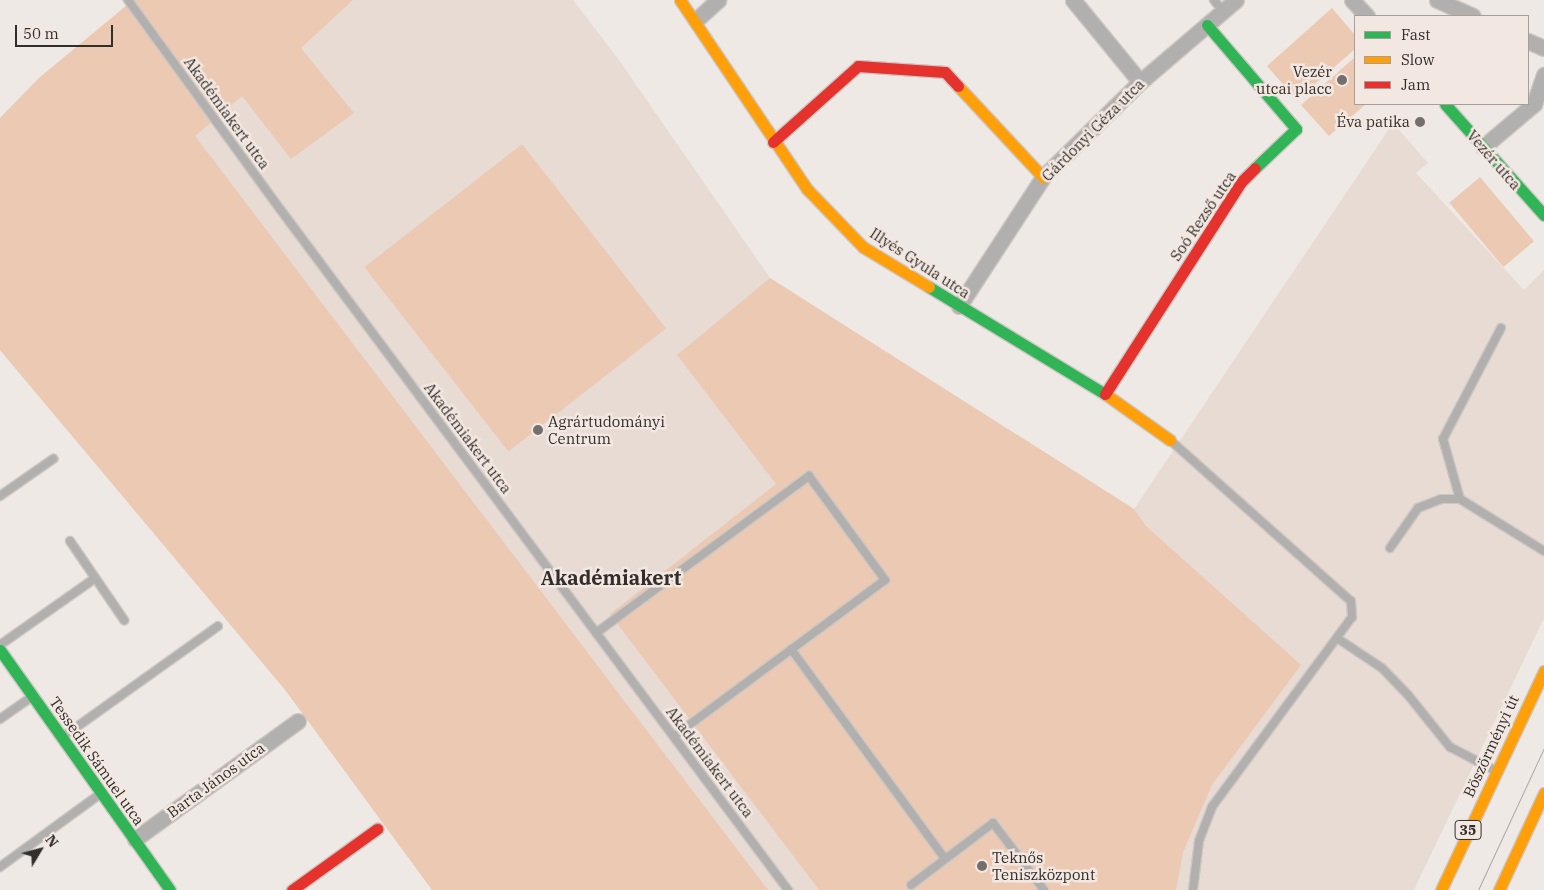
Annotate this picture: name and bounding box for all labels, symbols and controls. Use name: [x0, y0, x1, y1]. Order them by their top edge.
scale bar: [18, 15, 115, 47]
legend: [1354, 15, 1529, 105]
text: 50 m: [23, 24, 59, 43]
text: Fast: [1401, 25, 1431, 44]
text: Slow: [1401, 50, 1434, 69]
street label: Akadémiakert utca: [180, 53, 274, 173]
place label: Vezér utcai placc: [1256, 62, 1332, 97]
marker: Vezér utcai placc: [1336, 74, 1348, 86]
street label: Gárdonyi Géza utca: [1038, 75, 1148, 185]
text: Jam: [1401, 75, 1430, 94]
place label: Éva patika: [1337, 113, 1410, 131]
marker: Éva patika: [1414, 116, 1426, 128]
street label: Vezér utca: [1463, 126, 1525, 194]
street label: Soó Rezső utca: [1166, 168, 1240, 264]
street label: Illyés Gyula utca: [867, 224, 973, 302]
street label: Akadémiakert utca: [420, 379, 516, 497]
place label: Agrártudományi Centrum: [548, 412, 665, 447]
marker: Agrártudományi Centrum: [532, 424, 544, 436]
district label: Akadémiakert: [541, 565, 681, 589]
street label: Böszörményi út: [1459, 692, 1523, 800]
street label: Tessedik Sámuel utca: [46, 693, 148, 829]
street label: Akadémiakert utca: [662, 703, 758, 821]
street label: Barta János utca: [164, 739, 268, 821]
road number: 35: [1454, 818, 1482, 842]
north arrow: [15, 825, 65, 875]
text: N: [41, 831, 62, 851]
place label: Teknős Teniszközpont: [992, 848, 1095, 883]
marker: Teknős Teniszközpont: [976, 860, 988, 872]

